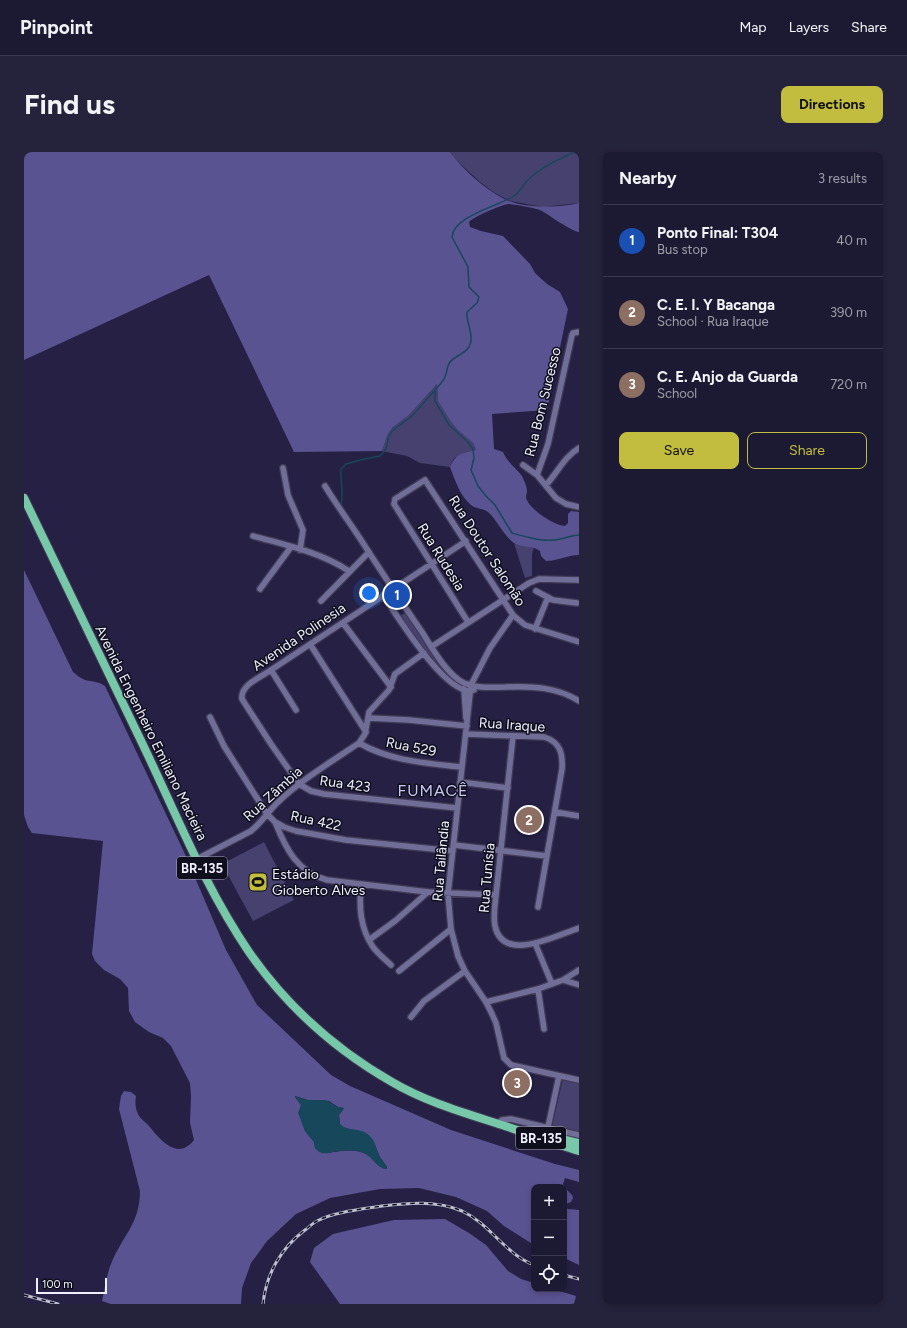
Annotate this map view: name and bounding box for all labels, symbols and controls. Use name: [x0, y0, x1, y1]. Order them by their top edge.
text: Pinpoint: [20, 16, 93, 39]
text: Map: [739, 19, 767, 36]
text: Layers: [789, 19, 829, 36]
text: Share: [851, 19, 887, 36]
button: Directions: [781, 86, 883, 123]
text: Find us: [24, 87, 115, 121]
text: Nearby: [619, 168, 677, 188]
text: 3 results: [818, 171, 867, 186]
text: Ponto Final: T304: [657, 224, 778, 242]
text: 1: [629, 233, 635, 248]
text: 40 m: [836, 233, 867, 248]
text: Bus stop: [657, 242, 708, 257]
text: C. E. I. Y Bacanga: [657, 296, 775, 314]
text: 2: [628, 305, 636, 320]
text: 390 m: [830, 305, 867, 320]
text: School · Rua Iraque: [657, 314, 769, 329]
street label: Rua Bom Sucesso: [521, 346, 565, 458]
text: C. E. Anjo da Guarda: [657, 368, 798, 386]
text: 3: [628, 377, 636, 392]
text: 720 m: [830, 377, 867, 392]
text: School: [657, 386, 697, 401]
button: Save: [619, 432, 739, 469]
button: Share: [747, 432, 867, 469]
street label: Rua Doutor Salomão: [445, 493, 529, 609]
street label: Rua Rudesia: [414, 520, 468, 594]
pin: 1: [384, 580, 410, 610]
your location: [359, 583, 379, 603]
street label: Avenida Polinesia: [249, 600, 349, 674]
street label: Avenida Engenheiro Emiliano Macieira: [91, 622, 211, 844]
street label: Rua Iraque: [478, 714, 546, 736]
street label: Rua 529: [384, 734, 438, 760]
street label: Rua Zâmbia: [240, 763, 306, 825]
street label: Rua 423: [318, 772, 372, 796]
district label: FUMACÊ: [397, 781, 469, 800]
pin: 2: [516, 805, 542, 835]
street label: Rua 422: [289, 807, 343, 835]
street label: Rua Tailândia: [429, 820, 453, 902]
street label: Rua Tunísia: [475, 842, 499, 914]
road number: BR-135: [177, 857, 227, 879]
place label: Estádio Gioberto Alves: [272, 866, 365, 899]
sports icon: Estádio Gioberto Alves: [247, 871, 269, 893]
pin: 3: [504, 1068, 530, 1098]
road number: BR-135: [516, 1127, 566, 1149]
map controls: [531, 1184, 567, 1292]
button: +: [531, 1184, 567, 1220]
button: −: [531, 1220, 567, 1256]
button: locate: [531, 1256, 567, 1292]
scale bar: [36, 1276, 107, 1295]
text: 100 m: [42, 1278, 73, 1291]

